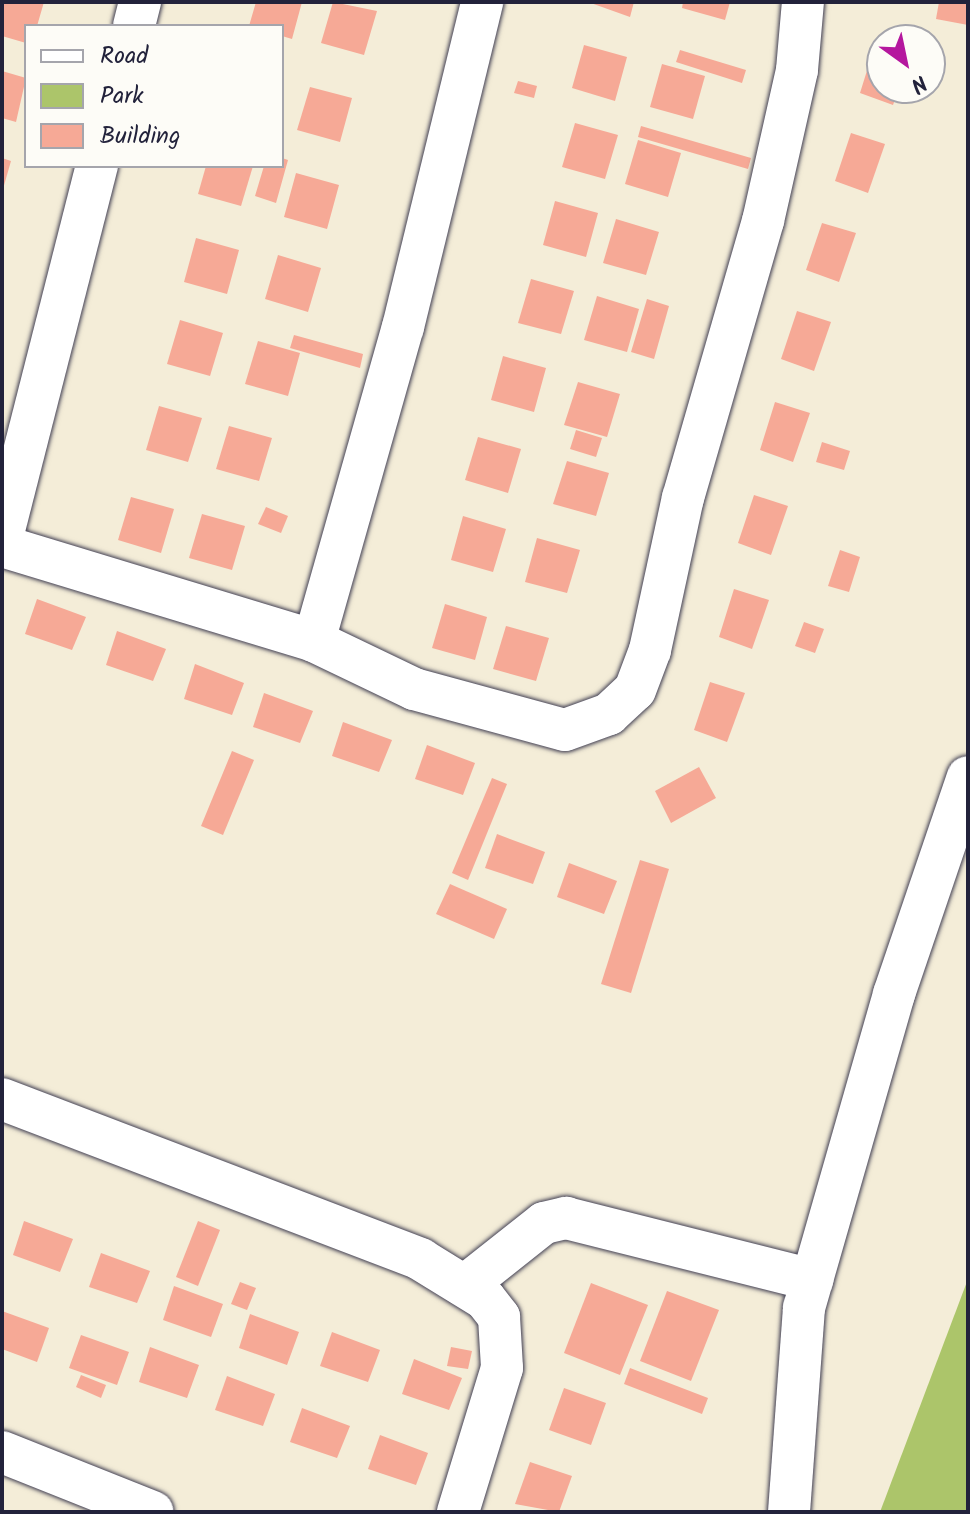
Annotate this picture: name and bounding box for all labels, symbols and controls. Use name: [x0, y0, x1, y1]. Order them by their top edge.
legend: [24, 24, 284, 168]
north arrow: [866, 24, 946, 104]
text: Road: [100, 37, 148, 76]
text: N: [903, 64, 934, 101]
text: Park: [100, 77, 144, 116]
text: Building: [100, 117, 180, 156]

